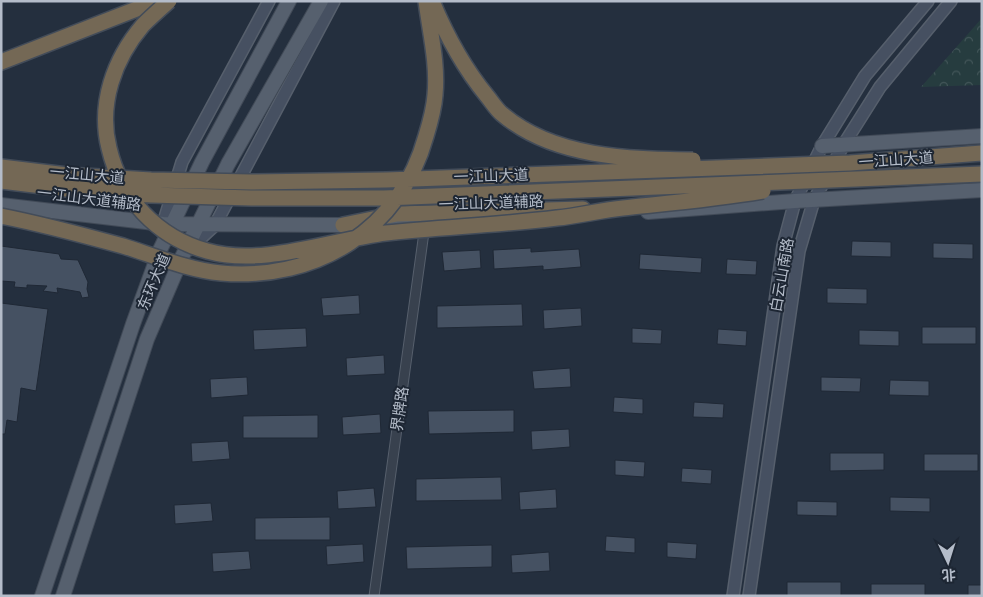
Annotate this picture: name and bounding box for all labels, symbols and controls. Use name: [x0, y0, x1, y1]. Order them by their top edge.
street label: 一江山大道: [858, 146, 934, 173]
street label: 一江山大道: [49, 161, 125, 188]
street label: 一江山大道: [453, 164, 529, 187]
street label: 一江山大道辅路: [36, 182, 142, 215]
street label: 一江山大道辅路: [438, 190, 544, 215]
street label: 白云山南路: [765, 236, 798, 314]
street label: 东环大道: [132, 250, 175, 314]
street label: 界牌路: [386, 385, 413, 433]
north arrow: [923, 537, 973, 587]
text: 北: [941, 566, 957, 585]

